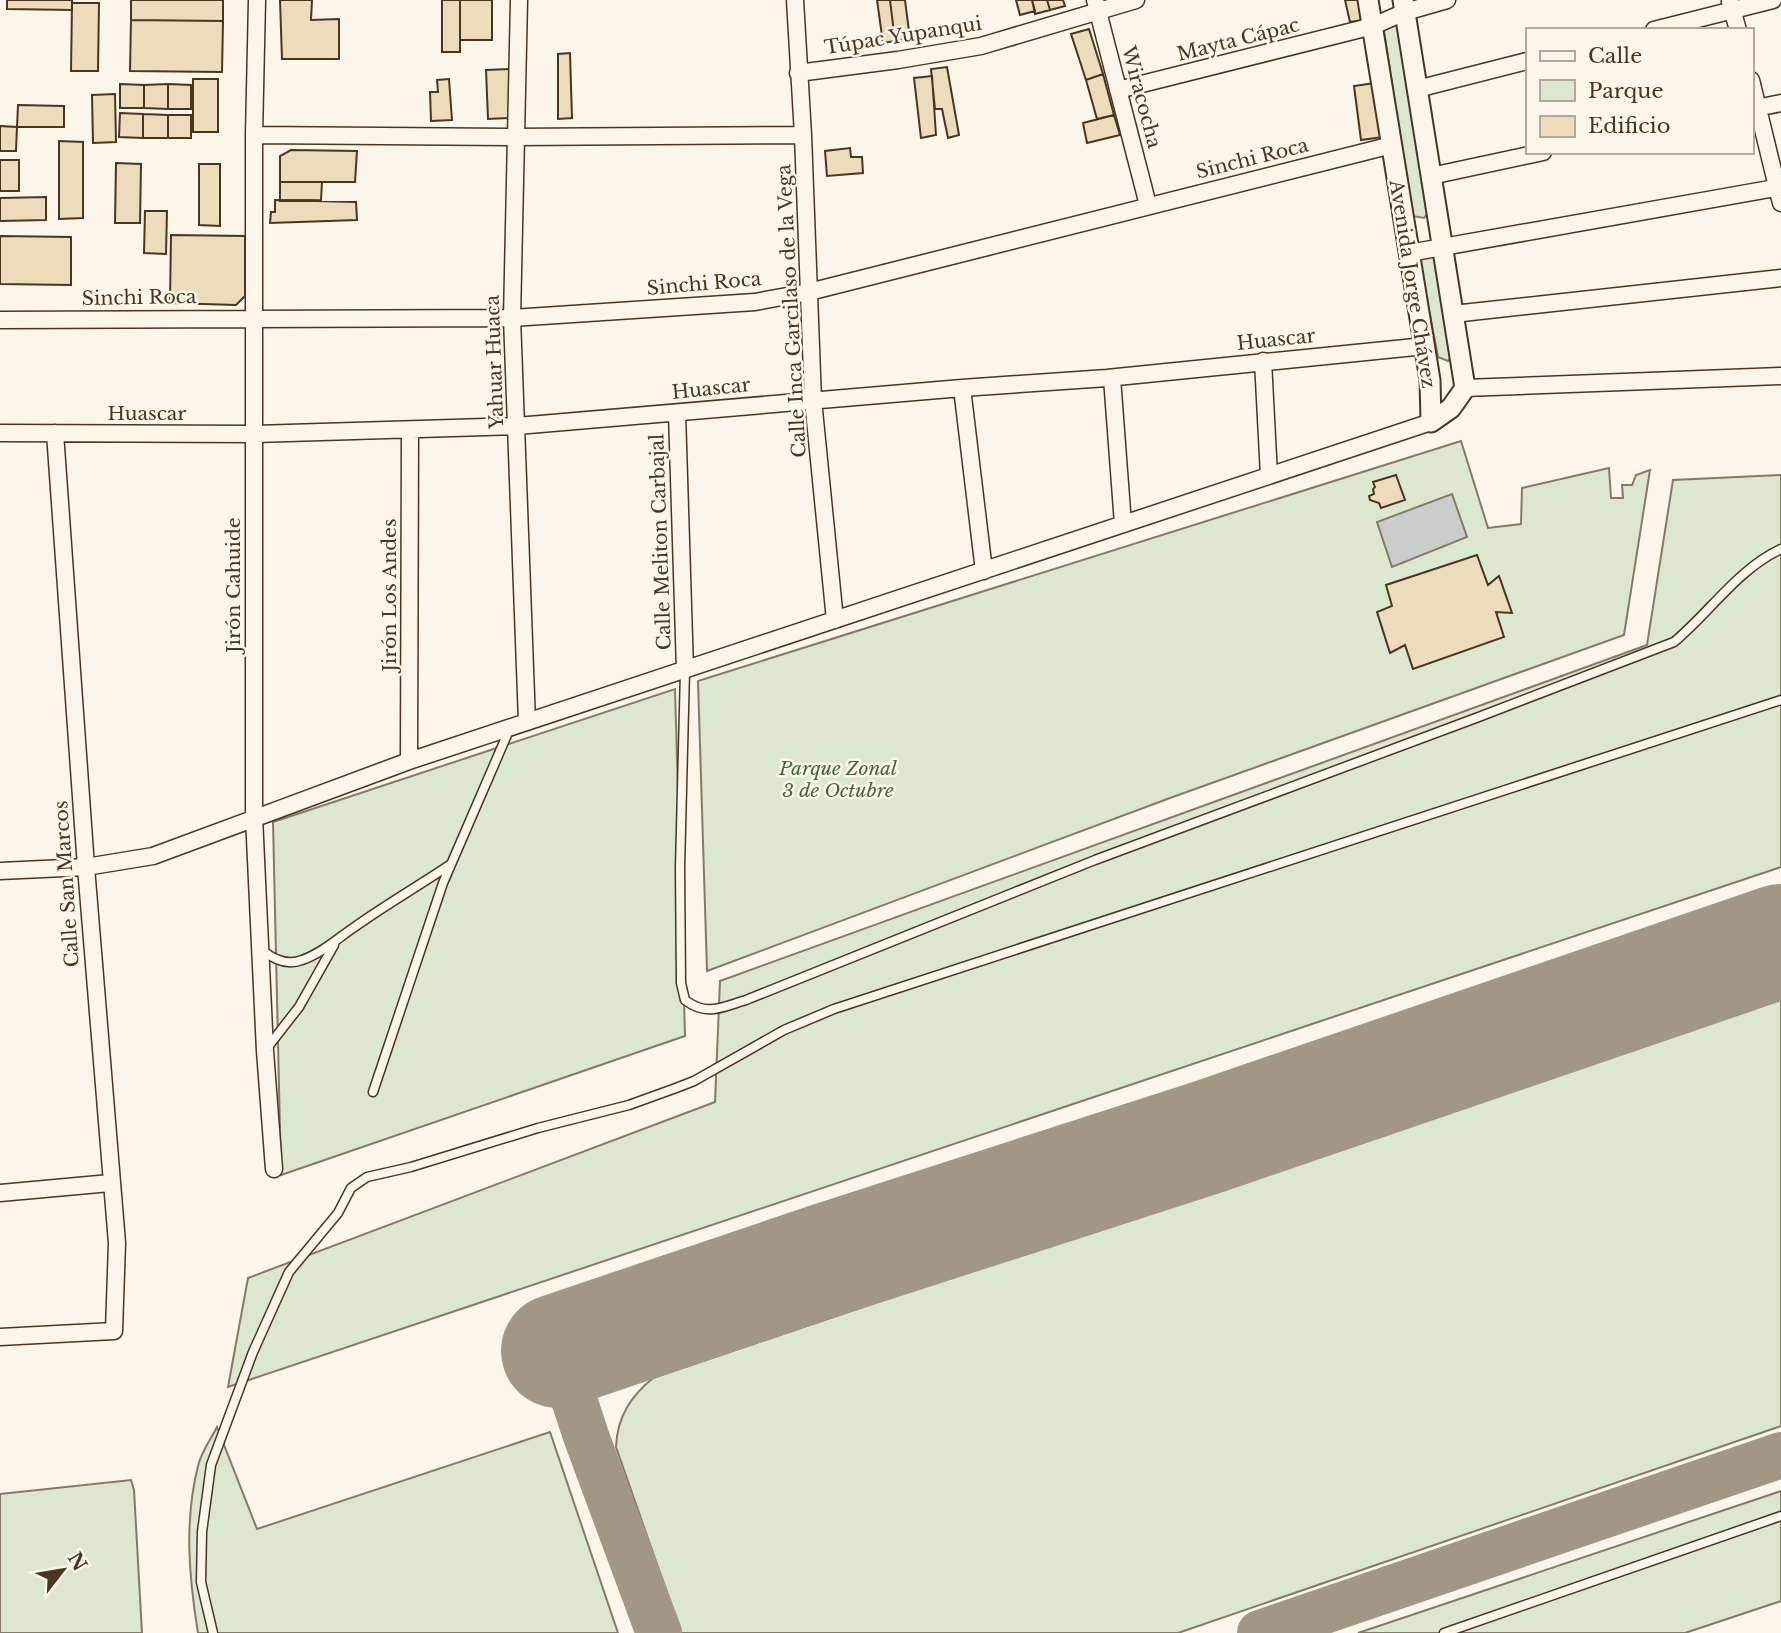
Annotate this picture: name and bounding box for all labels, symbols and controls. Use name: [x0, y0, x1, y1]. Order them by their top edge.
street label: Túpac Yupanqui: [823, 12, 984, 59]
street label: Mayta Cápac: [1175, 13, 1302, 66]
legend: [1526, 28, 1753, 154]
street label: Wiracocha: [1117, 43, 1166, 151]
text: Calle: [1588, 43, 1642, 69]
text: Parque: [1588, 78, 1663, 104]
text: Edificio: [1588, 113, 1670, 139]
street label: Sinchi Roca: [1194, 133, 1311, 184]
street label: Calle Inca Garcilaso de la Vega: [772, 163, 811, 458]
street label: Avenida Jorge Chávez: [1384, 177, 1440, 390]
street label: Sinchi Roca: [646, 267, 763, 300]
street label: Sinchi Roca: [81, 285, 197, 310]
street label: Yahuar Huaca: [481, 294, 508, 430]
street label: Huascar: [1236, 324, 1316, 355]
street label: Huascar: [671, 373, 751, 404]
street label: Huascar: [108, 402, 186, 425]
street label: Calle Meliton Carbajal: [645, 433, 676, 651]
street label: Jirón Cahuide: [222, 517, 245, 656]
street label: Jirón Los Andes: [378, 518, 401, 675]
park label: Parque Zonal 3 de Octubre: [778, 757, 897, 802]
street label: Calle San Marcos: [49, 800, 84, 968]
north arrow: [28, 1535, 98, 1605]
text: N: [63, 1548, 92, 1575]

